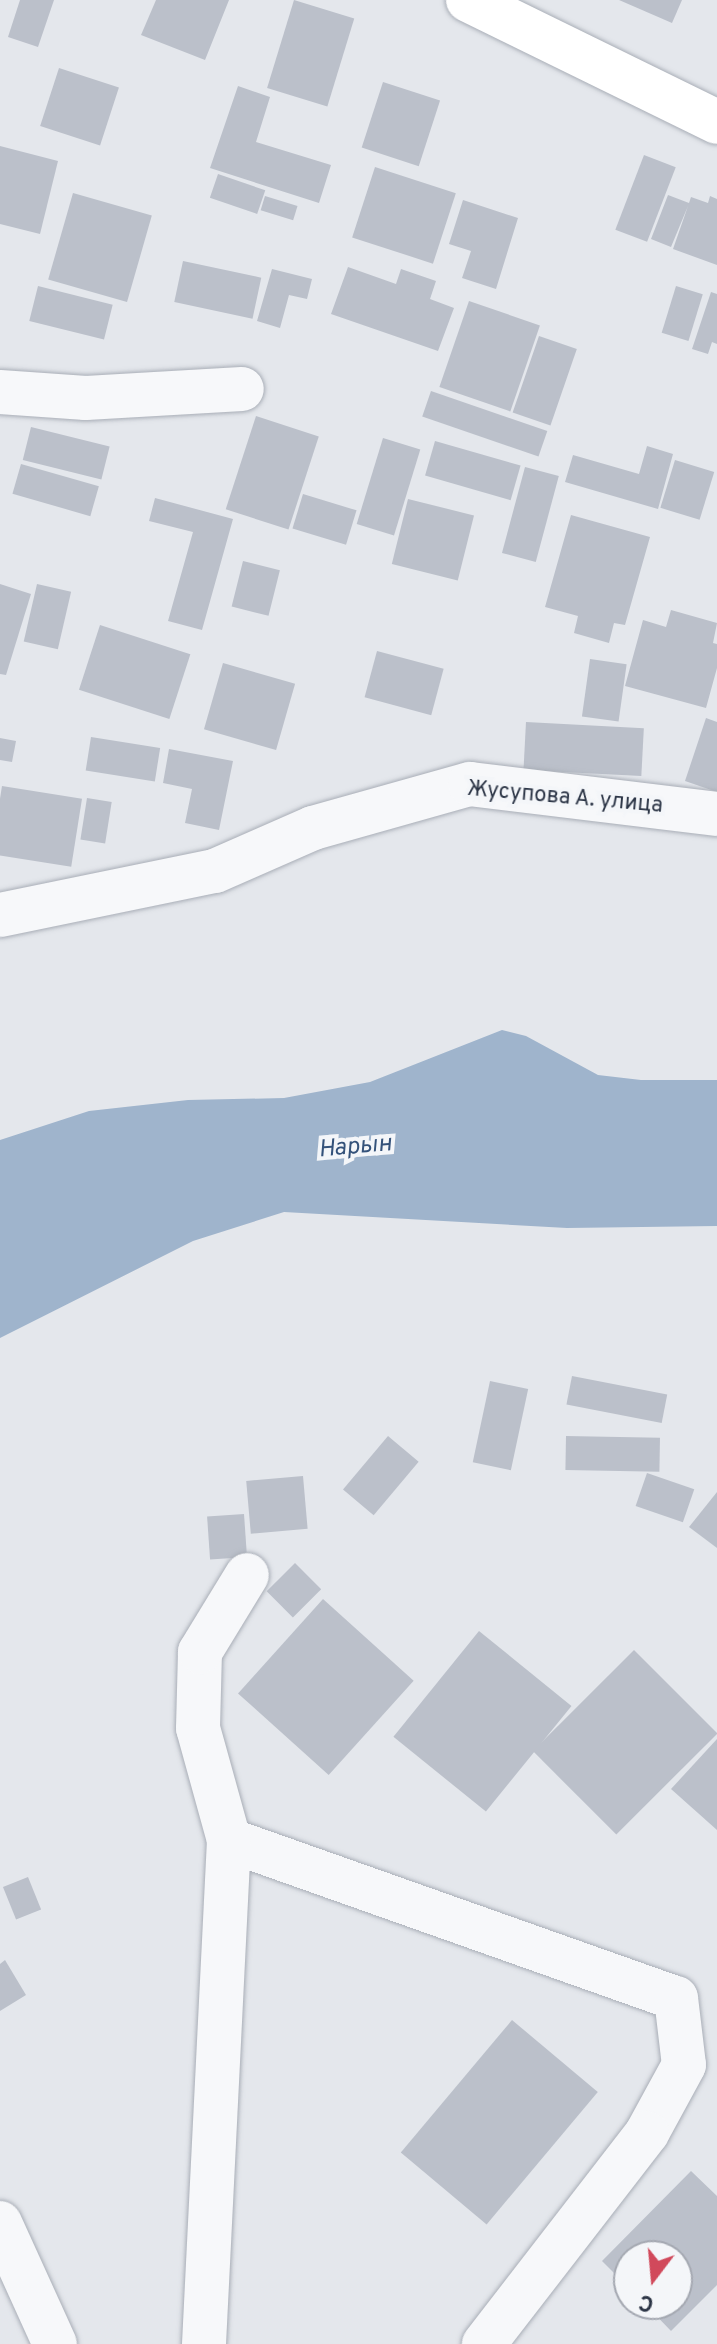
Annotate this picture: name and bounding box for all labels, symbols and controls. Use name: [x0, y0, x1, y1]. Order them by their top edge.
street label: Жусупова А. улица: [466, 776, 664, 820]
water label: Нарын: [317, 1130, 393, 1166]
north arrow: [613, 2240, 693, 2320]
text: С: [636, 2287, 657, 2317]

